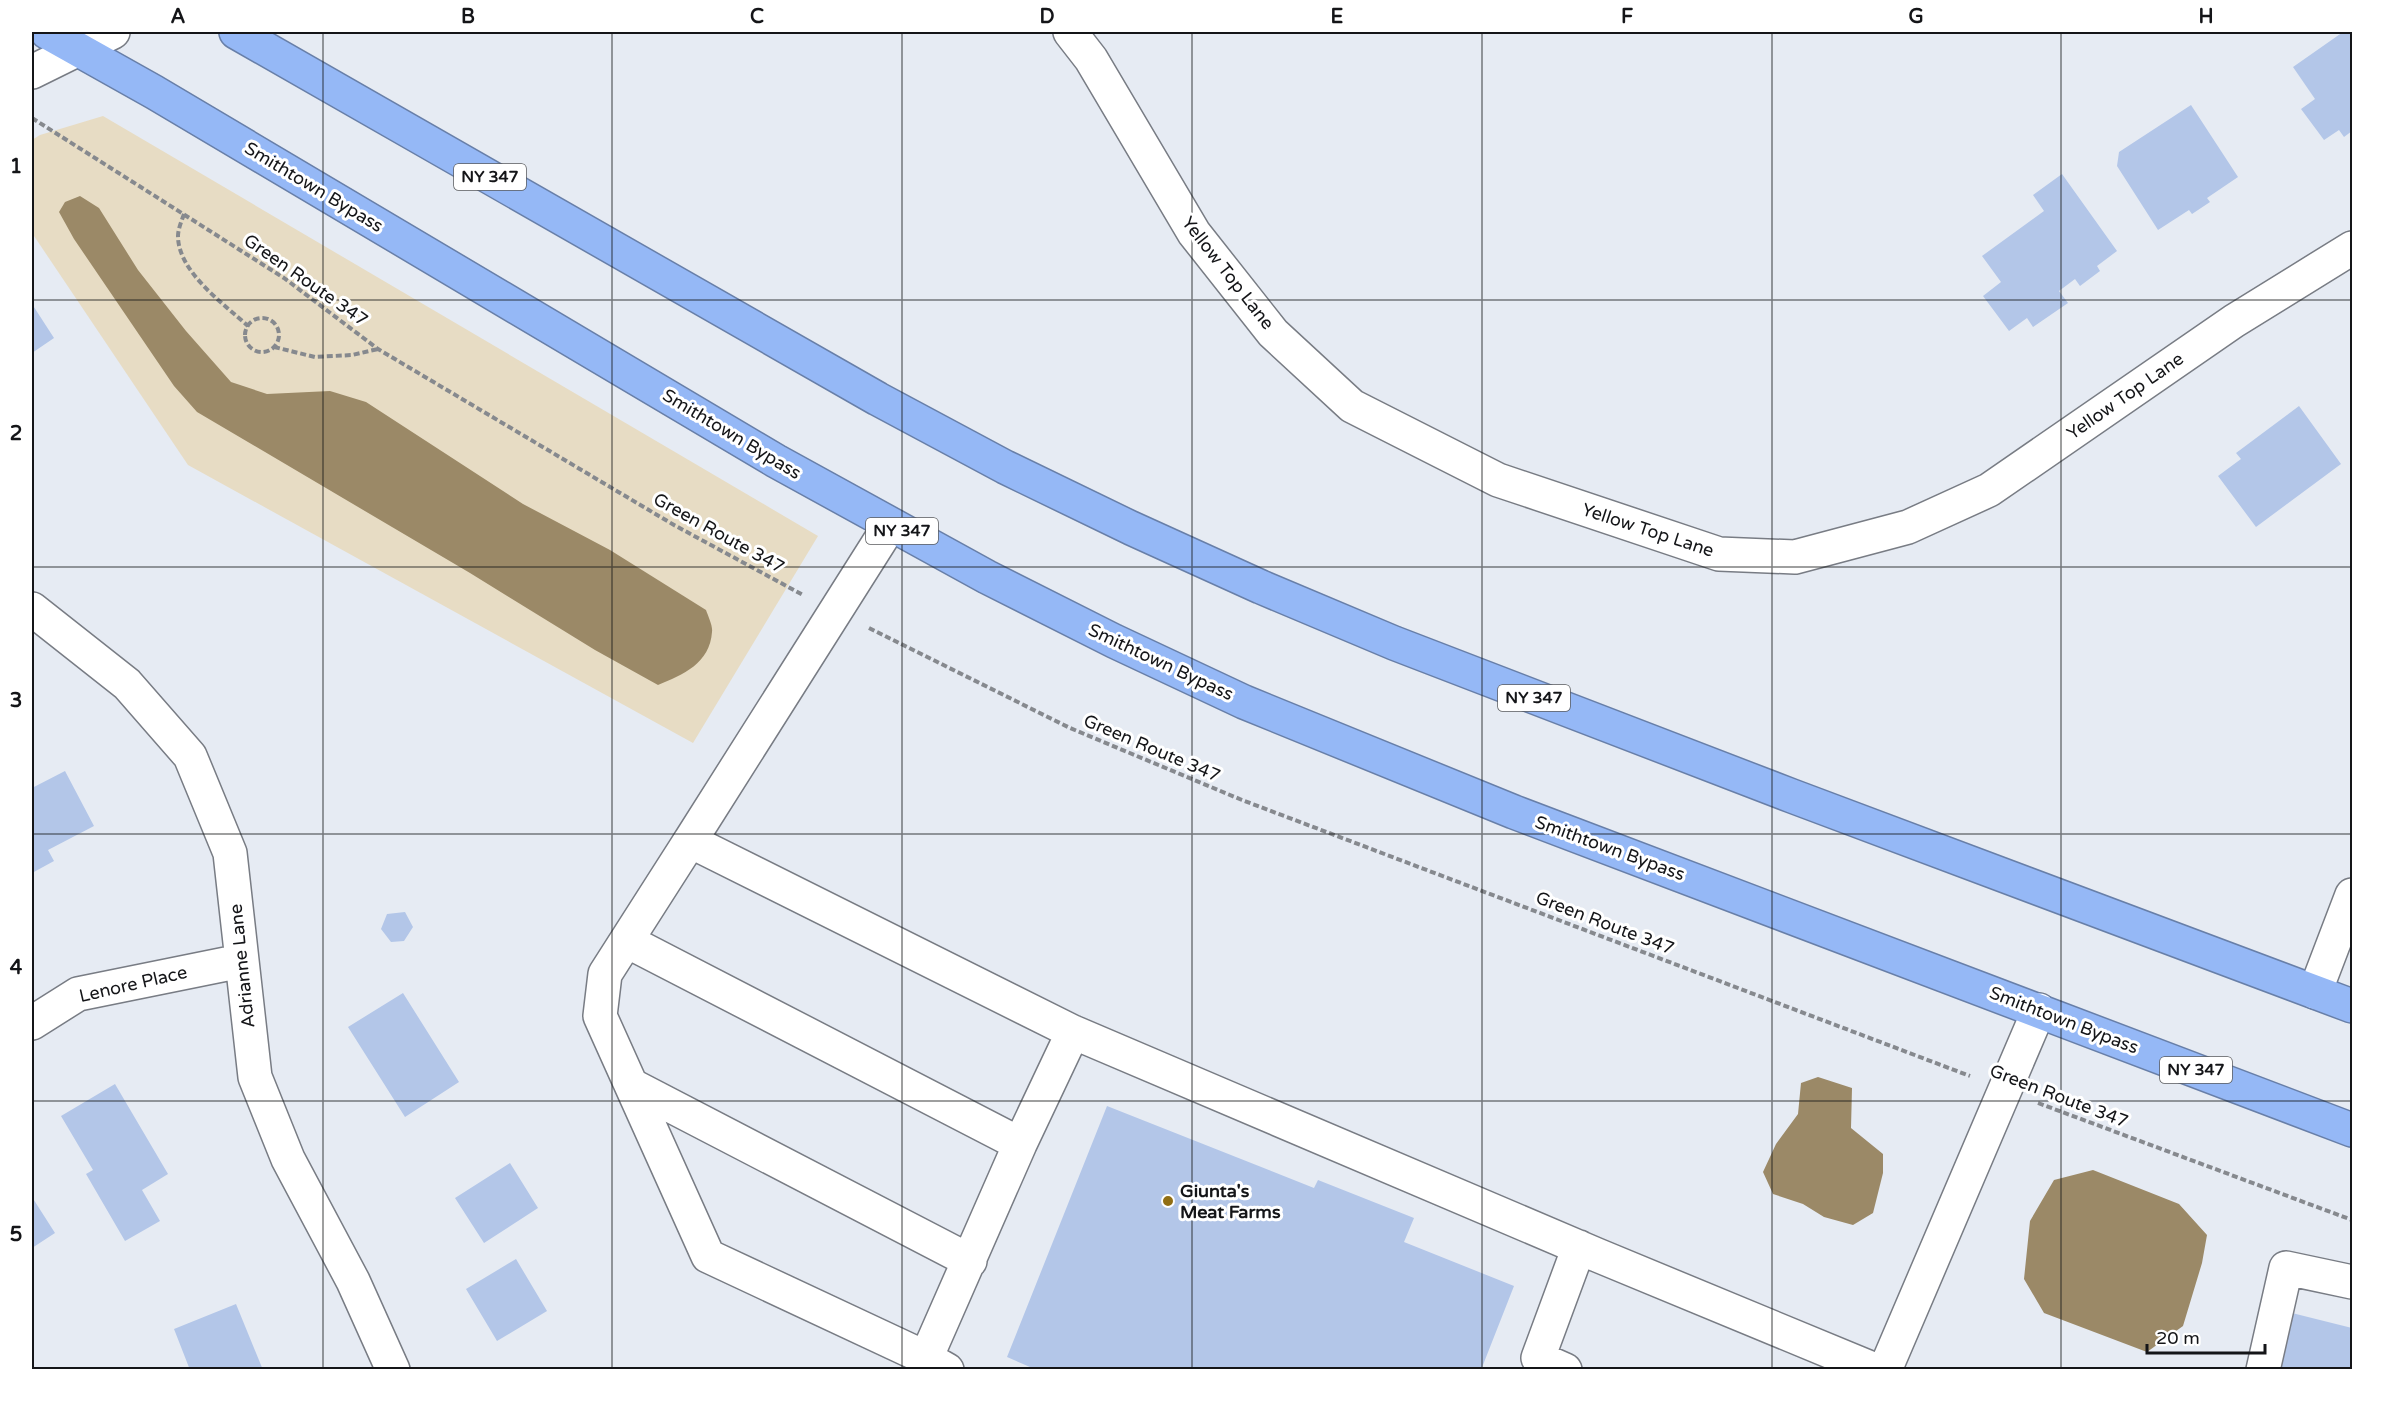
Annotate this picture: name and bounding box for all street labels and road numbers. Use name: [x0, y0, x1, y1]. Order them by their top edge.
street label: Smithtown Bypass: [241, 137, 387, 237]
road number: NY 347: [454, 164, 526, 190]
street label: Yellow Top Lane: [1177, 212, 1279, 334]
street label: Green Route 347: [240, 229, 372, 331]
street label: Yellow Top Lane: [2062, 348, 2188, 444]
street label: Smithtown Bypass: [659, 384, 805, 484]
street label: Green Route 347: [650, 488, 788, 578]
street label: Yellow Top Lane: [1579, 498, 1717, 562]
road number: NY 347: [866, 518, 938, 544]
street label: Smithtown Bypass: [1085, 619, 1237, 705]
road number: NY 347: [1498, 685, 1570, 711]
street label: Green Route 347: [1080, 709, 1224, 787]
street label: Smithtown Bypass: [1532, 811, 1688, 885]
street label: Green Route 347: [1533, 886, 1677, 960]
street label: Adrianne Lane: [225, 903, 259, 1029]
street label: Lenore Place: [77, 961, 189, 1007]
street label: Smithtown Bypass: [1986, 981, 2142, 1059]
road number: NY 347: [2160, 1057, 2232, 1083]
street label: Green Route 347: [1987, 1059, 2131, 1133]

